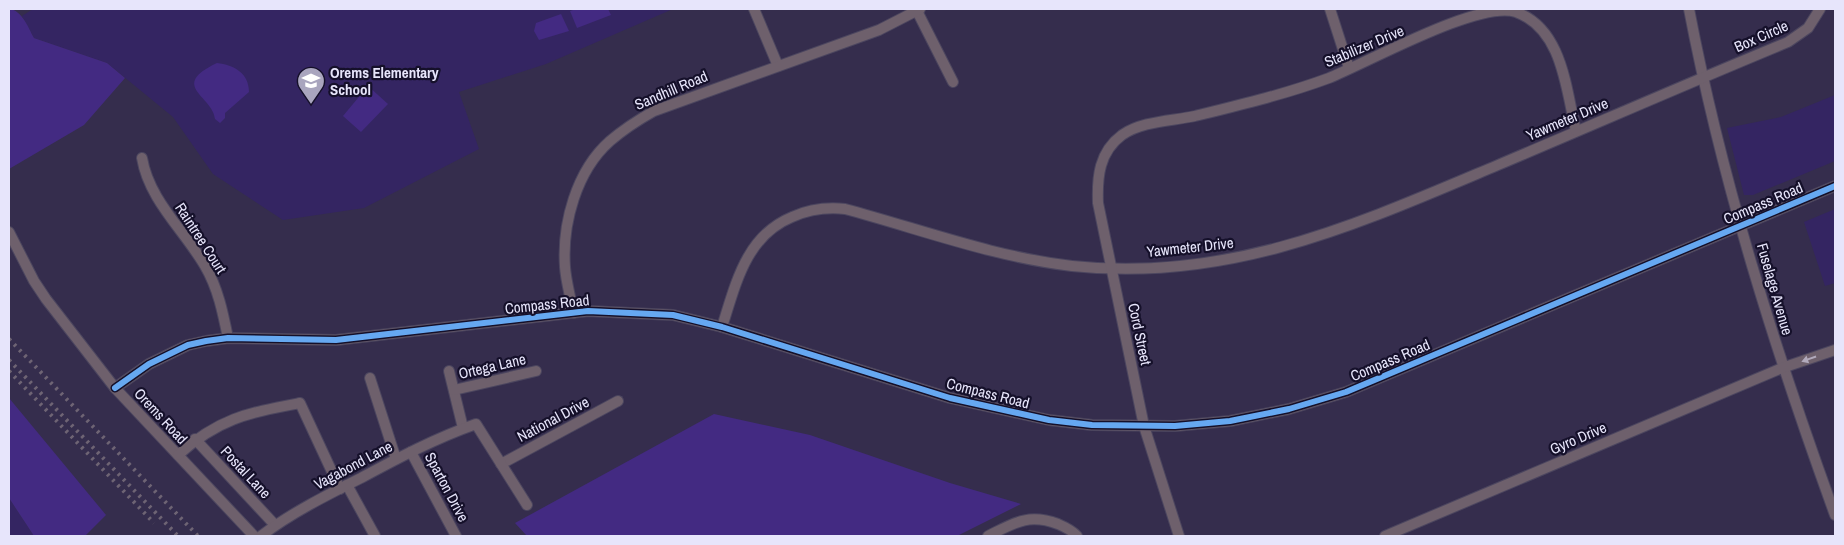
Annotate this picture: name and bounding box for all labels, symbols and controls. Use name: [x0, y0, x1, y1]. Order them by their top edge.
street label: Box Circle: [1731, 15, 1791, 57]
street label: Stabilizer Drive: [1321, 20, 1407, 72]
place label: Orems Elementary School: [330, 62, 439, 100]
street label: Sandhill Road: [631, 65, 711, 115]
school or university icon: Orems Elementary School: [296, 66, 326, 105]
street label: Yawmeter Drive: [1523, 92, 1611, 146]
street label: Compass Road: [1720, 177, 1806, 229]
street label: Raintree Court: [170, 198, 232, 278]
street label: Yawmeter Drive: [1146, 232, 1235, 262]
street label: Fuselage Avenue: [1752, 241, 1798, 338]
street label: Compass Road: [504, 289, 590, 319]
street label: Cord Street: [1123, 301, 1157, 368]
street label: Compass Road: [1347, 334, 1433, 386]
street label: Ortega Lane: [456, 348, 528, 384]
one-way arrow: [1801, 356, 1816, 363]
street label: Compass Road: [944, 373, 1032, 413]
street label: Orems Road: [130, 383, 192, 449]
street label: National Drive: [513, 391, 593, 447]
street label: Gyro Drive: [1547, 417, 1610, 459]
street label: Vagabond Lane: [310, 435, 396, 494]
street label: Postal Lane: [216, 441, 276, 503]
street label: Sparton Drive: [420, 449, 474, 526]

